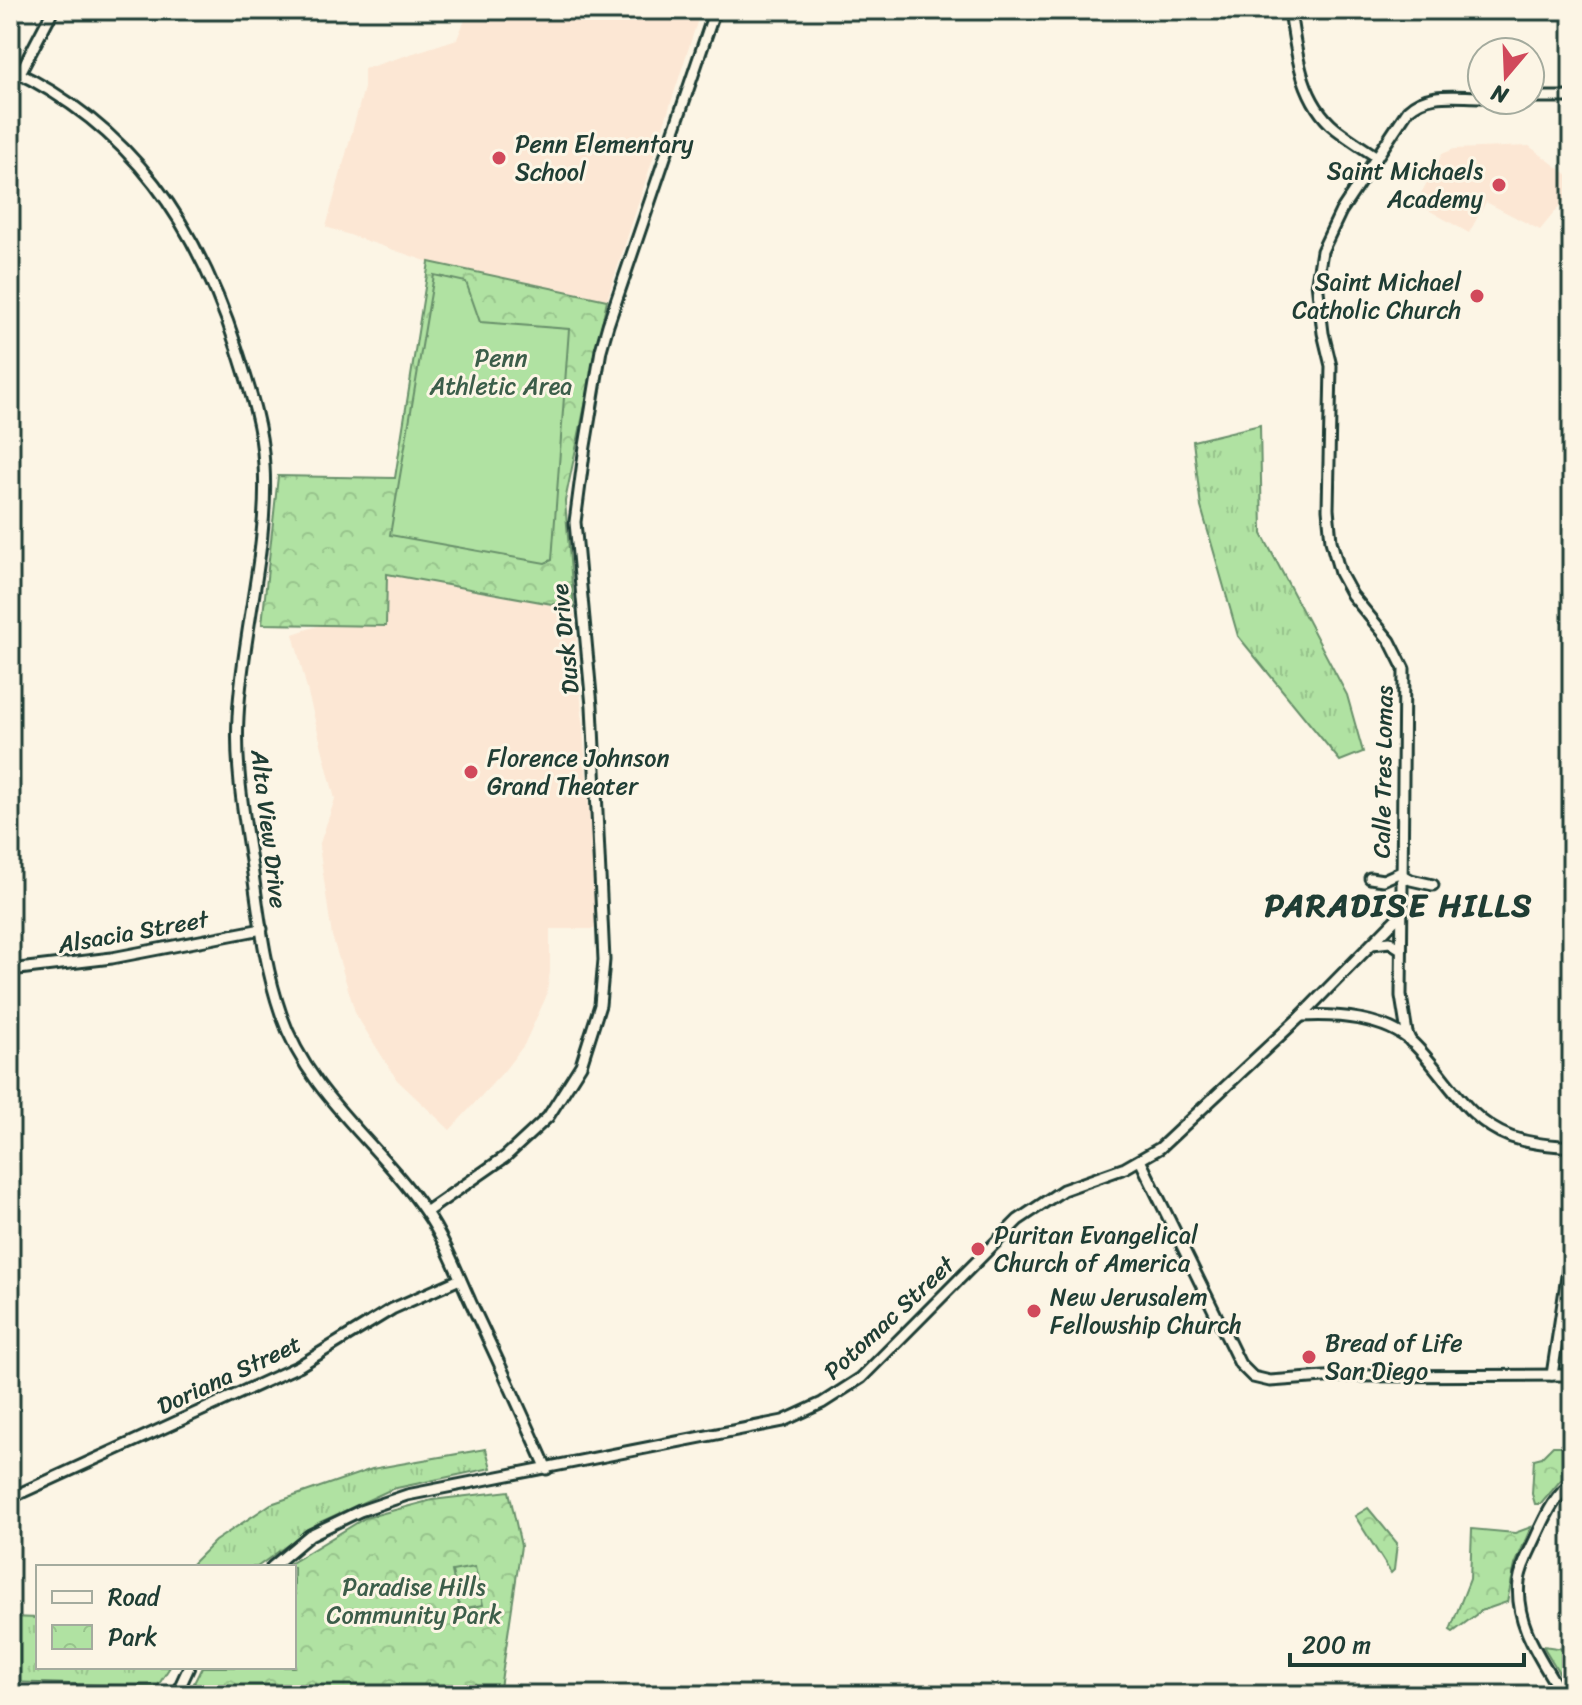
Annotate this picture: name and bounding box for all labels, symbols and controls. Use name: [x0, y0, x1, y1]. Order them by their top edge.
north arrow: [1466, 36, 1546, 116]
text: N: [1485, 73, 1514, 116]
place label: Penn Elementary School: [515, 123, 694, 193]
marker: Penn Elementary School: [490, 149, 508, 167]
place label: Saint Michaels Academy: [1327, 150, 1484, 220]
marker: Saint Michaels Academy: [1490, 176, 1508, 194]
place label: Saint Michael Catholic Church: [1292, 261, 1462, 331]
marker: Saint Michael Catholic Church: [1468, 287, 1486, 305]
park label: Penn Athletic Area: [429, 337, 572, 407]
street label: Dusk Drive: [538, 581, 592, 696]
street label: Calle Tres Lomas: [1360, 685, 1406, 859]
place label: Florence Johnson Grand Theater: [487, 737, 669, 807]
street label: Alta View Drive: [238, 746, 300, 911]
marker: Florence Johnson Grand Theater: [462, 763, 480, 781]
district label: PARADISE HILLS: [1265, 877, 1533, 934]
street label: Alsacia Street: [53, 898, 213, 966]
place label: Puritan Evangelical Church of America: [994, 1214, 1199, 1284]
marker: Puritan Evangelical Church of America: [969, 1240, 987, 1258]
street label: Potomac Street: [813, 1244, 966, 1391]
place label: New Jerusalem Fellowship Church: [1050, 1276, 1242, 1346]
marker: New Jerusalem Fellowship Church: [1025, 1302, 1043, 1320]
place label: Bread of Life San Diego: [1325, 1322, 1462, 1392]
street label: Doriana Street: [150, 1323, 308, 1427]
marker: Bread of Life San Diego: [1300, 1348, 1318, 1366]
legend: [36, 1565, 296, 1669]
park label: Paradise Hills Community Park: [327, 1566, 502, 1636]
text: Road: [108, 1576, 162, 1618]
text: Park: [108, 1616, 157, 1658]
scale bar: [1290, 1617, 1524, 1667]
text: 200 m: [1302, 1624, 1371, 1666]

